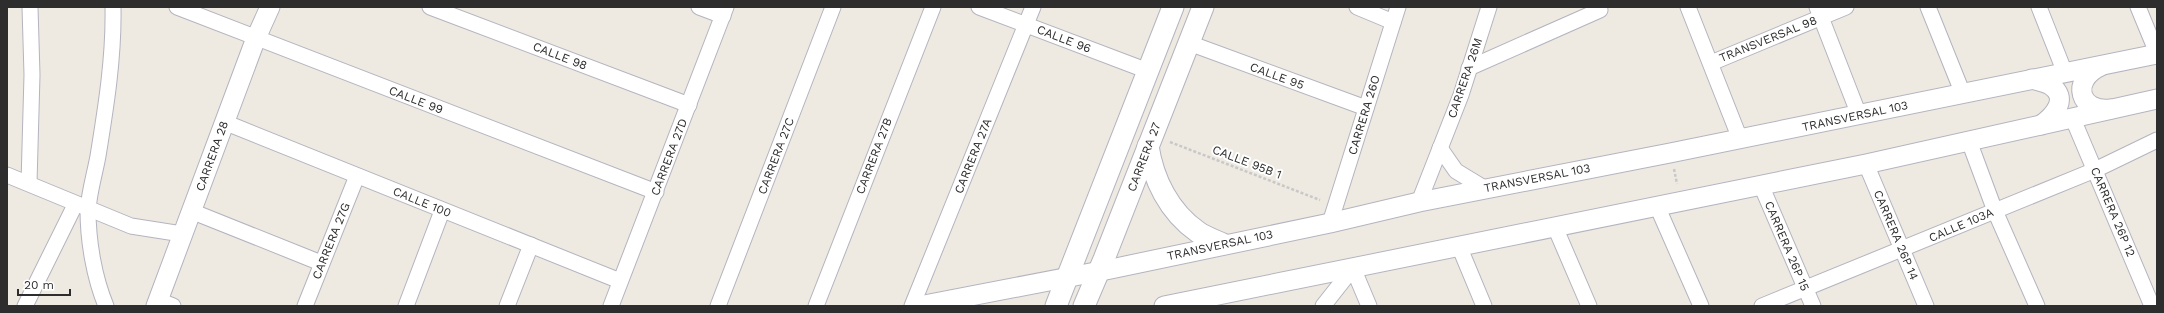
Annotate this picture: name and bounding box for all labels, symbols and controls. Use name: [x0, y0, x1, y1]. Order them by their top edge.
street label: TRANSVERSAL 98: [1717, 13, 1819, 65]
street label: CALLE 96: [1035, 22, 1093, 56]
street label: CARRERA 26M: [1445, 36, 1485, 120]
street label: CALLE 98: [531, 39, 589, 73]
street label: CALLE 95: [1248, 60, 1306, 92]
street label: CARRERA 26O: [1345, 73, 1383, 157]
street label: CALLE 99: [387, 83, 445, 117]
street label: TRANSVERSAL 103: [1801, 98, 1909, 134]
street label: CARRERA 27D: [648, 116, 690, 198]
street label: CARRERA 27C: [755, 116, 797, 196]
street label: CARRERA 27B: [853, 116, 895, 196]
street label: CARRERA 27A: [952, 116, 995, 196]
street label: CARRERA 28: [193, 119, 231, 193]
street label: CARRERA 27: [1124, 120, 1164, 193]
street label: CALLE 95B 1: [1210, 142, 1284, 182]
street label: TRANSVERSAL 103: [1483, 161, 1591, 195]
street label: CARRERA 26P 12: [2088, 165, 2138, 259]
street label: CALLE 100: [391, 184, 453, 220]
street label: CARRERA 26P 14: [1871, 188, 1921, 282]
street label: CARRERA 26P 15: [1762, 199, 1812, 293]
street label: CARRERA 27G: [309, 201, 353, 281]
street label: CALLE 103A: [1927, 205, 1995, 245]
street label: TRANSVERSAL 103: [1166, 227, 1274, 263]
scale bar: [18, 271, 70, 297]
text: 20 m: [24, 278, 54, 292]

